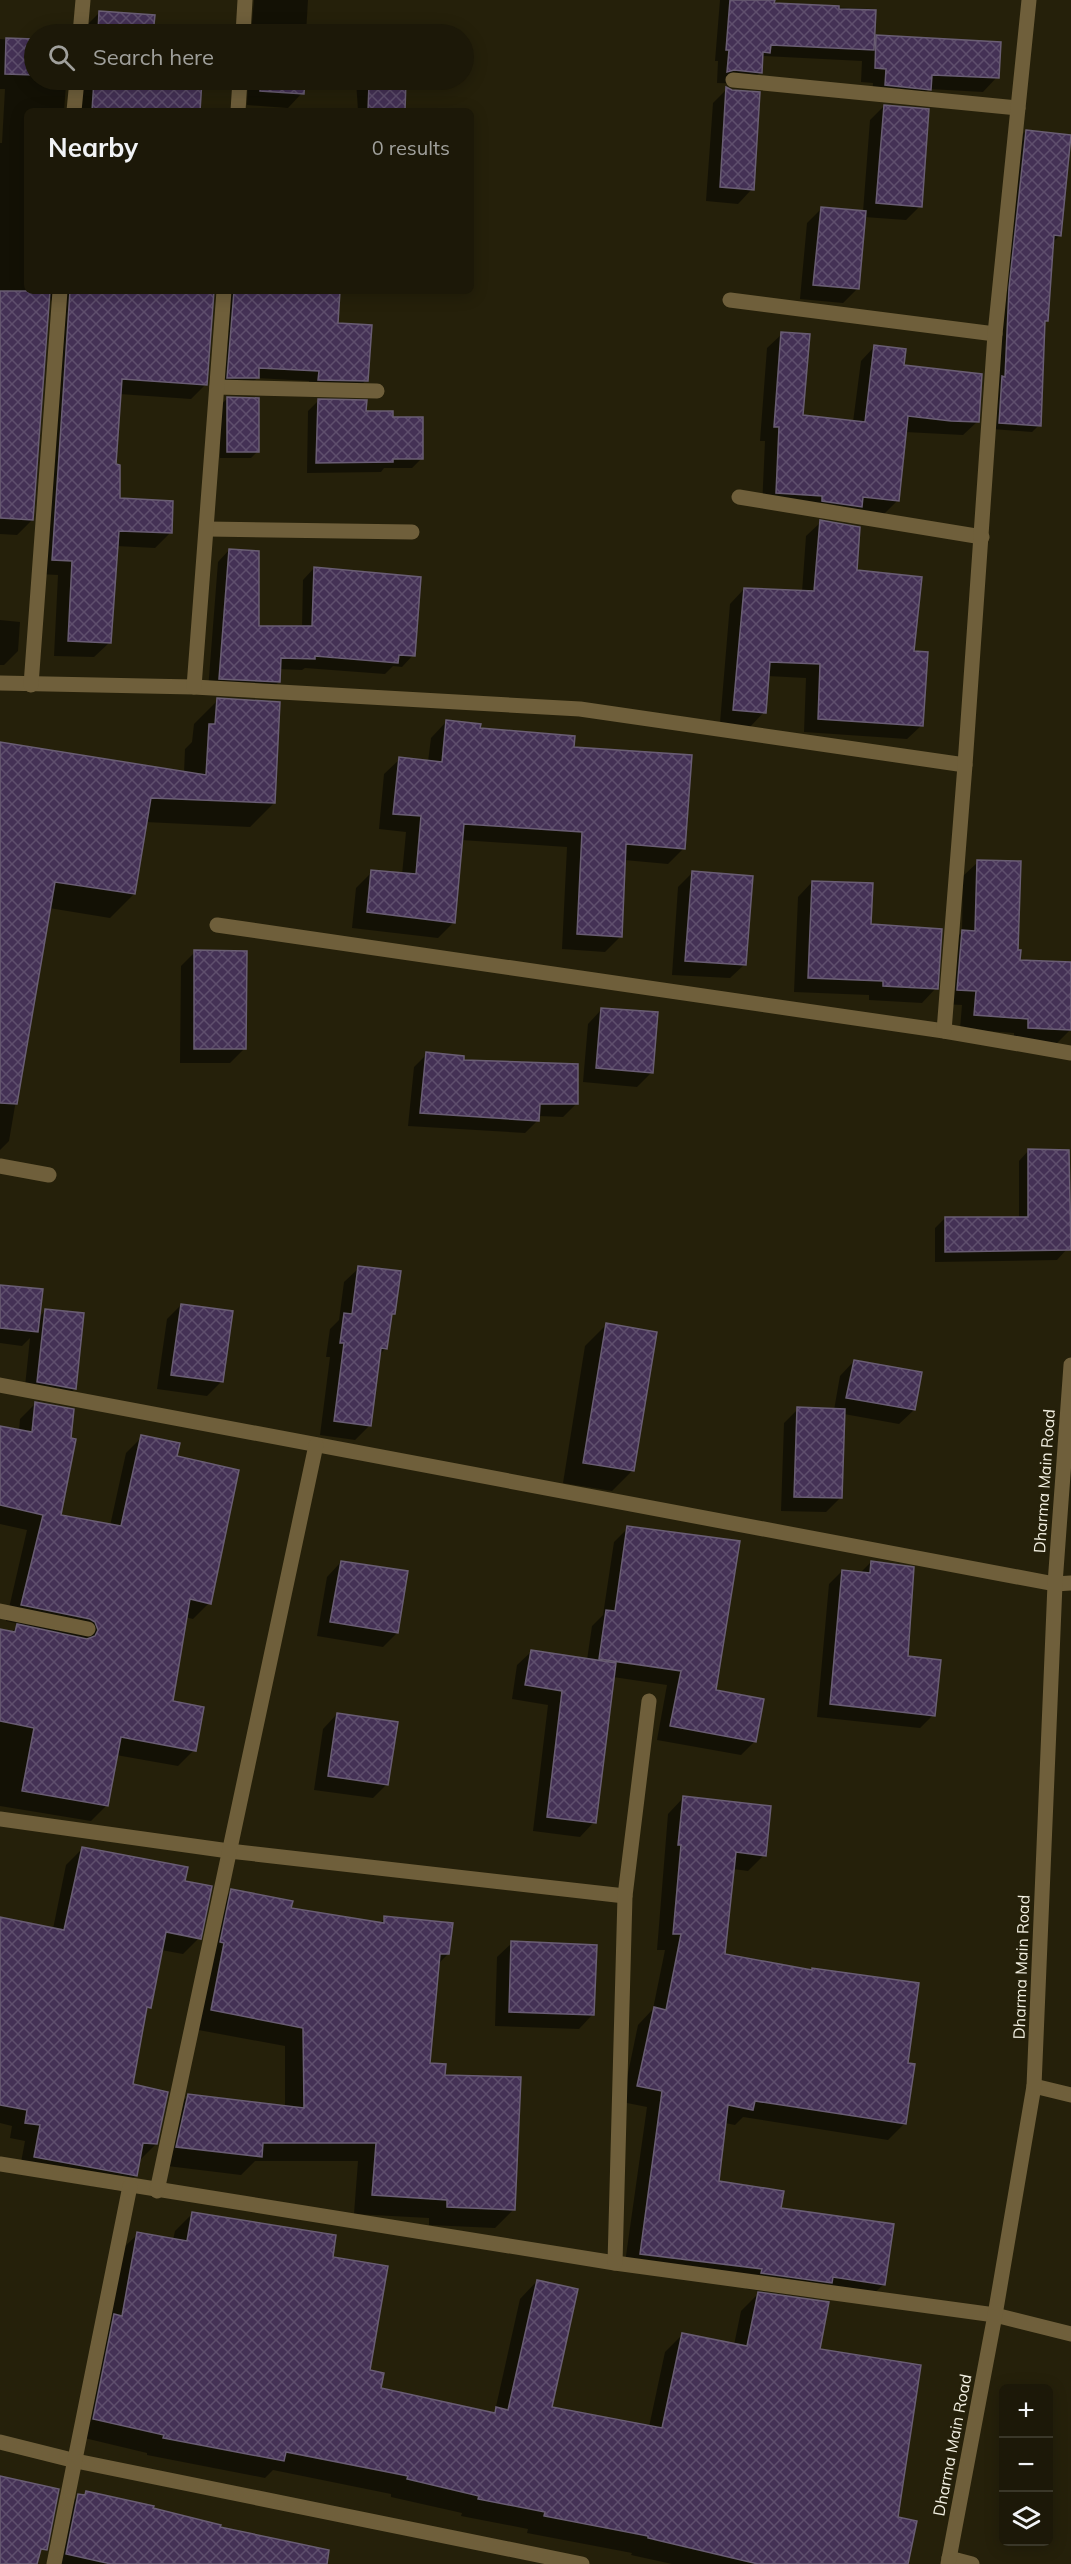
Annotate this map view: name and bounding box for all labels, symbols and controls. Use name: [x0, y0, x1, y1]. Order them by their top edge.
search box: [24, 24, 474, 90]
icon: search: [45, 41, 78, 74]
text: Search here: [93, 43, 214, 71]
text: Nearby: [48, 131, 138, 164]
text: 0 results: [372, 135, 450, 160]
street label: Dharma Main Road: [1029, 1408, 1059, 1554]
street label: Dharma Main Road: [1008, 1894, 1034, 2040]
street label: Dharma Main Road: [928, 2372, 976, 2518]
map controls: [999, 2384, 1053, 2546]
button: +: [999, 2384, 1053, 2438]
button: −: [999, 2438, 1053, 2492]
button: layers: [999, 2492, 1053, 2546]

